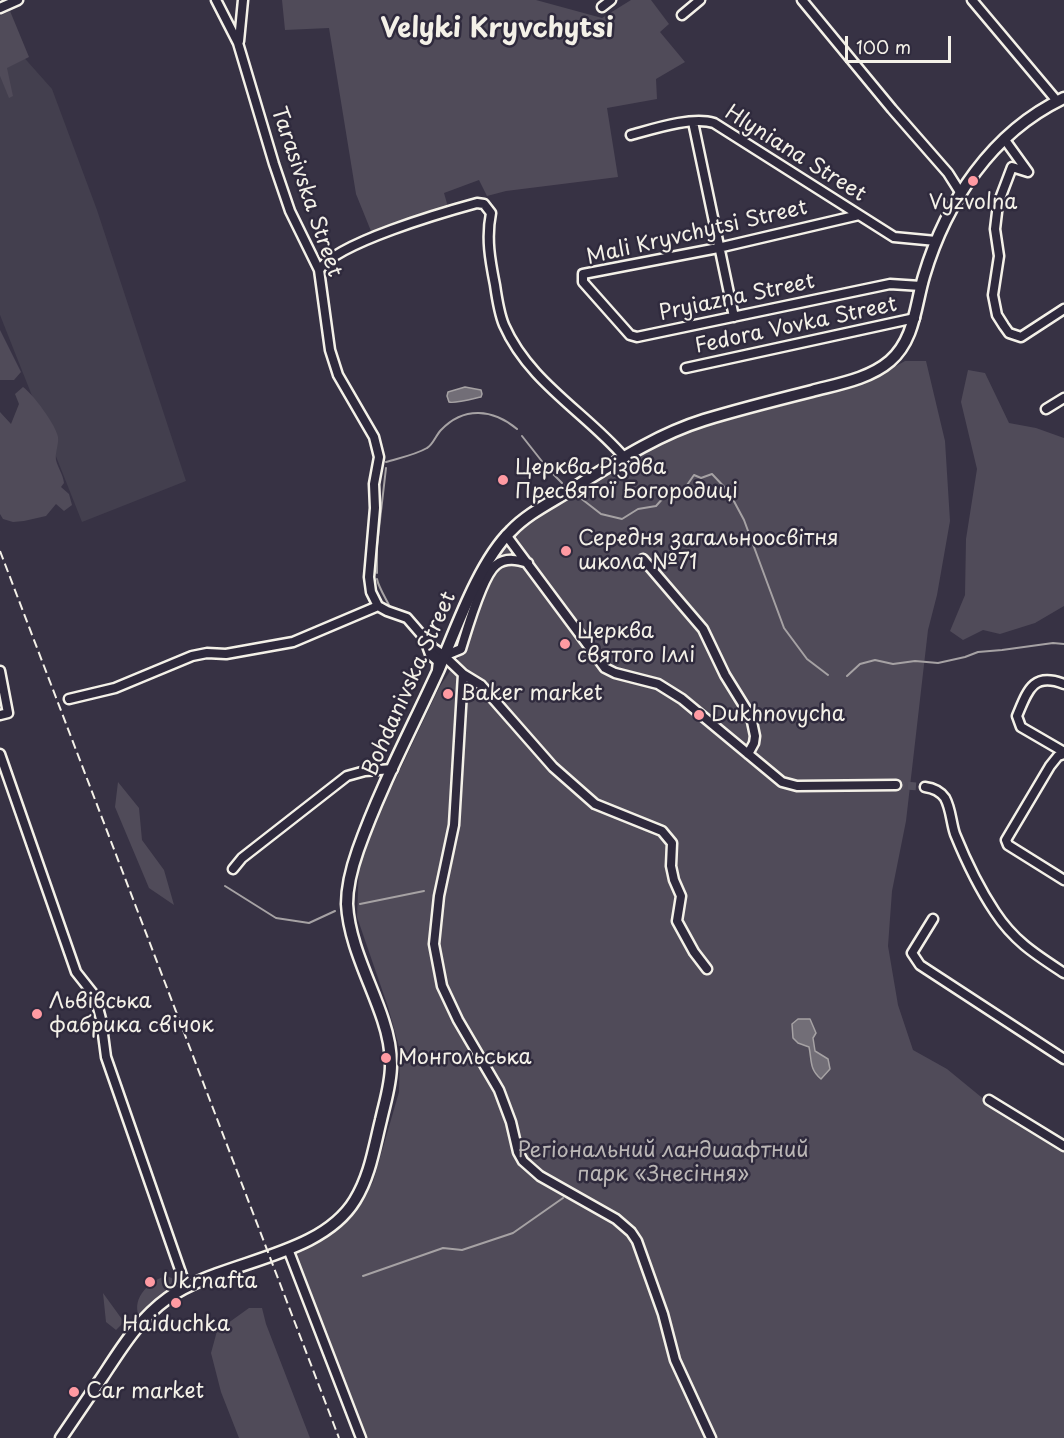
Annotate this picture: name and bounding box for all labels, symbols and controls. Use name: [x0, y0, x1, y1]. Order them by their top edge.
district label: Velyki Kryvchytsi: [380, 14, 614, 46]
scale bar: [848, 24, 954, 62]
text: 100 m: [856, 33, 911, 60]
street label: Hlyniana Street: [720, 101, 870, 207]
street label: Tarasivska Street: [265, 104, 347, 280]
marker: Vyzvolna: [966, 174, 980, 188]
place label: Vyzvolna: [929, 190, 1017, 216]
street label: Mali Kryvchytsi Street: [584, 195, 810, 271]
street label: Pryiazna Street: [657, 269, 817, 327]
street label: Fedora Vovka Street: [693, 292, 899, 360]
place label: Церква Різдва Пресвятої Богородиці: [515, 455, 738, 505]
marker: Церква Різдва Пресвятої Богородиці: [496, 473, 510, 487]
place label: Середня загальноосвітня школа №71: [578, 526, 839, 576]
marker: Середня загальноосвітня школа №71: [559, 544, 573, 558]
street label: Bohdanivska Street: [358, 588, 462, 780]
place label: Церква святого Іллі: [577, 619, 695, 669]
marker: Церква святого Іллі: [558, 637, 572, 651]
place label: Baker market: [460, 681, 603, 707]
marker: Baker market: [441, 687, 455, 701]
place label: Dukhnovycha: [711, 702, 845, 728]
marker: Dukhnovycha: [692, 708, 706, 722]
place label: Львівська фабрика свічок: [49, 989, 214, 1039]
marker: Львівська фабрика свічок: [30, 1007, 44, 1021]
place label: Монгольська: [398, 1045, 531, 1071]
marker: Монгольська: [379, 1051, 393, 1065]
park label: Регіональний ландшафтний парк «Знесіння»: [517, 1138, 809, 1188]
place label: Ukrnafta: [162, 1269, 257, 1295]
marker: Ukrnafta: [143, 1275, 157, 1289]
marker: Haiduchka: [169, 1296, 183, 1310]
place label: Haiduchka: [122, 1312, 230, 1338]
place label: Car market: [86, 1379, 204, 1405]
marker: Car market: [67, 1385, 81, 1399]

